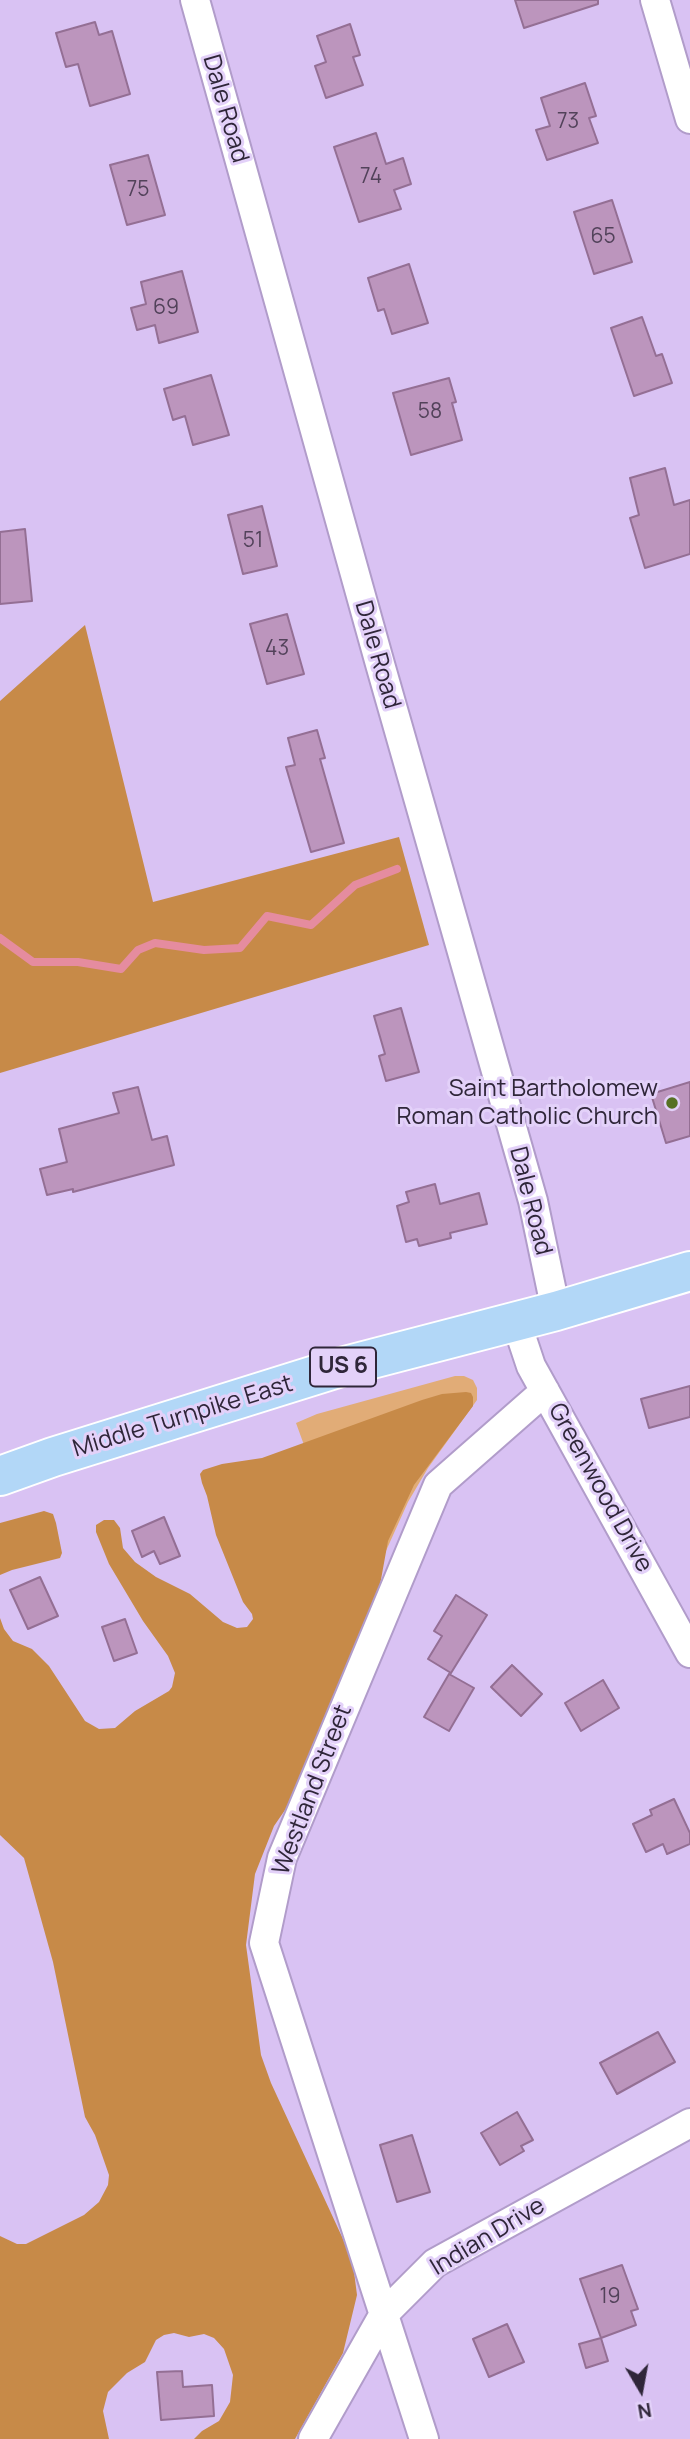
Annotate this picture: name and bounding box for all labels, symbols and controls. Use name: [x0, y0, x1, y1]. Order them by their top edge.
street label: Dale Road: [196, 52, 254, 166]
house number: 73: [557, 109, 579, 135]
house number: 74: [360, 164, 382, 190]
house number: 75: [127, 177, 149, 203]
house number: 65: [590, 224, 616, 250]
house number: 69: [153, 295, 179, 321]
house number: 58: [418, 399, 442, 425]
house number: 51: [243, 528, 263, 554]
street label: Dale Road: [348, 598, 406, 712]
house number: 43: [265, 636, 289, 662]
place label: Saint Bartholomew Roman Catholic Church: [396, 1075, 658, 1131]
marker: Saint Bartholomew Roman Catholic Church: [664, 1095, 680, 1111]
street label: Dale Road: [503, 1144, 557, 1258]
road number: US 6: [310, 1348, 376, 1386]
street label: Middle Turnpike East: [70, 1370, 296, 1464]
street label: Greenwood Drive: [542, 1398, 658, 1578]
street label: Westland Street: [267, 1701, 359, 1879]
street label: Indian Drive: [426, 2192, 550, 2282]
house number: 19: [599, 2284, 621, 2310]
north arrow: [606, 2355, 676, 2425]
text: N: [636, 2397, 654, 2425]

